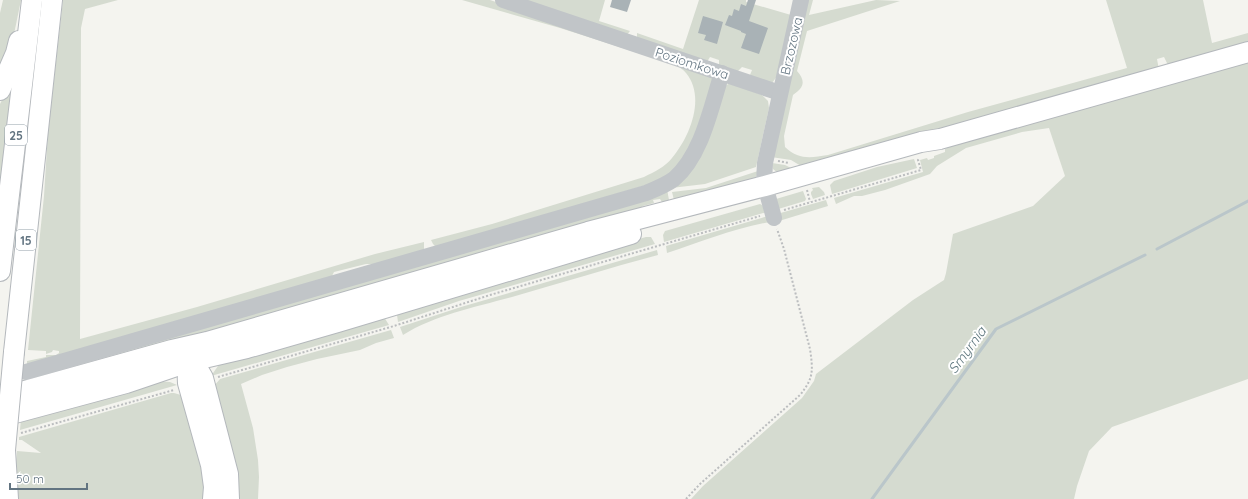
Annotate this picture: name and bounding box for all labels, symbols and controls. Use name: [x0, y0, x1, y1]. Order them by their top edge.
street label: Brzozowa: [777, 15, 805, 77]
street label: Poziomkowa: [653, 44, 731, 82]
road number: 25: [5, 125, 27, 145]
road number: 15: [16, 230, 36, 250]
water label: Smyrnia: [944, 322, 991, 377]
scale bar: [10, 465, 87, 491]
text: 50 m: [16, 471, 44, 486]

